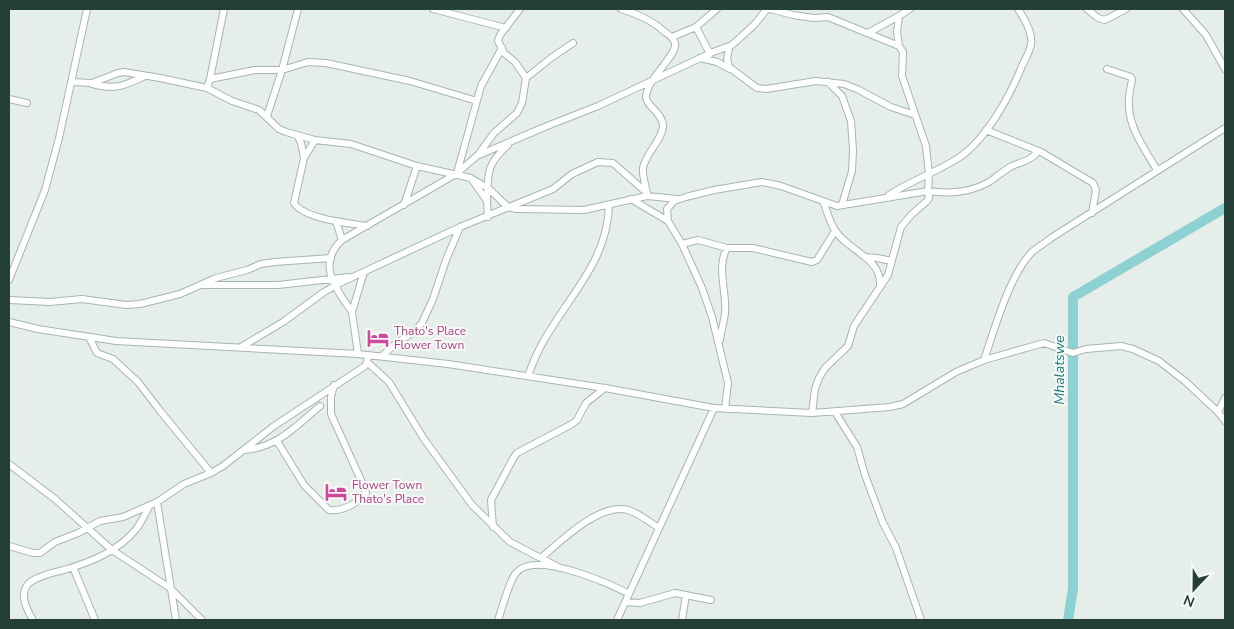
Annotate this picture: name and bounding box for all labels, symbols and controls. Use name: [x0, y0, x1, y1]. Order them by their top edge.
place label: Thato's Place Flower Town: [394, 323, 466, 353]
hotel icon: Thato's Place Flower Town: [365, 325, 391, 351]
water label: Mhalatswe: [1050, 335, 1069, 405]
place label: Flower Town Thato's Place: [352, 477, 424, 507]
hotel icon: Flower Town Thato's Place: [323, 479, 349, 505]
north arrow: [1169, 564, 1219, 614]
text: N: [1181, 590, 1198, 611]

